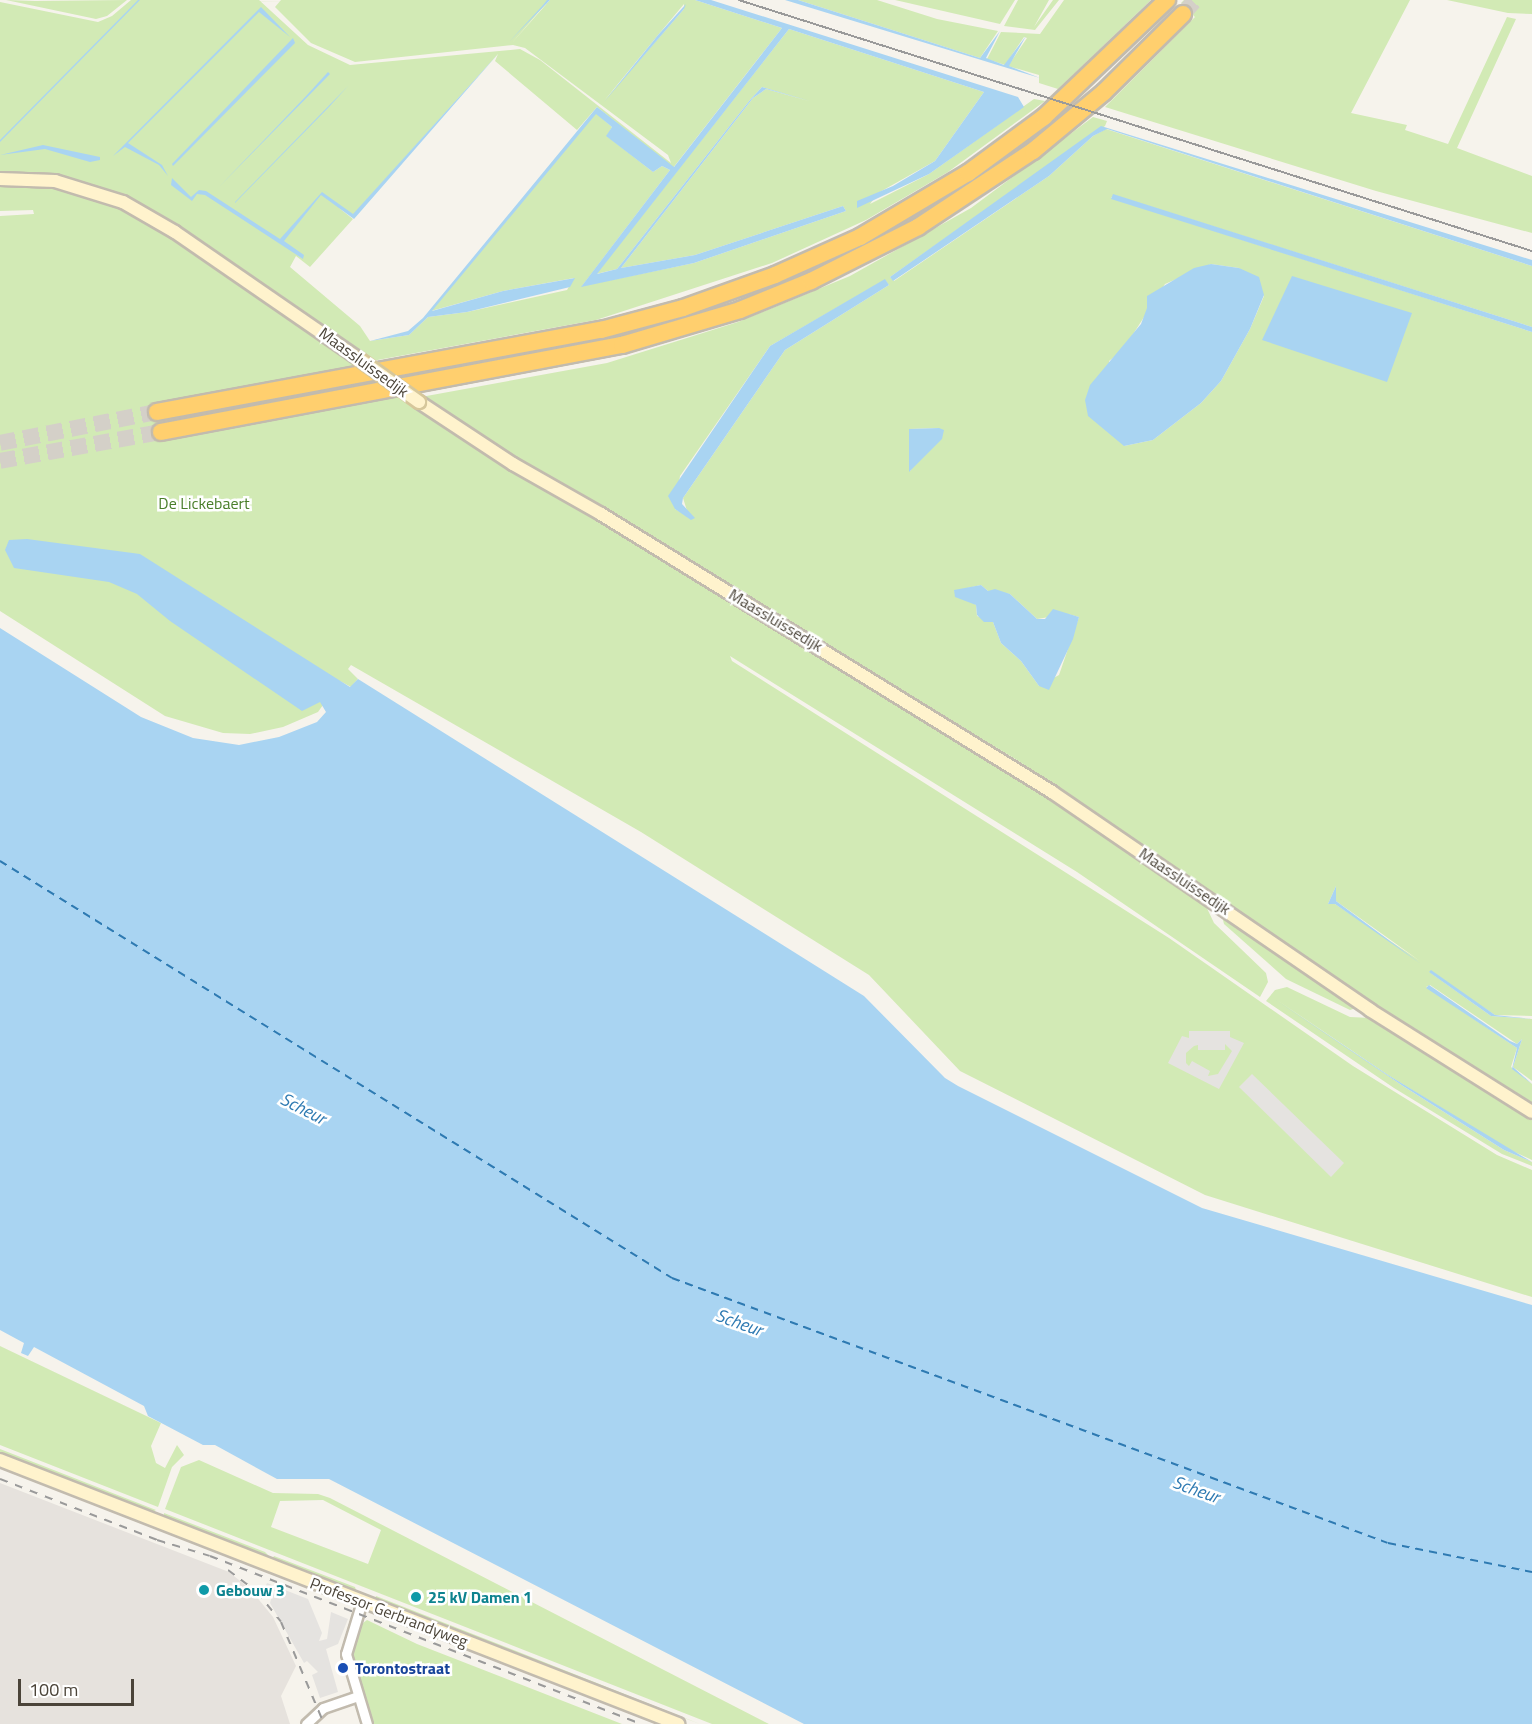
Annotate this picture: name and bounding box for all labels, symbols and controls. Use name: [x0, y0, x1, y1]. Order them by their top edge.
street label: Maassluissedijk: [315, 323, 413, 401]
park label: De Lickebaert: [158, 493, 250, 513]
street label: Maassluissedijk: [726, 584, 826, 656]
street label: Maassluissedijk: [1136, 843, 1234, 919]
water label: Scheur: [277, 1088, 329, 1130]
water label: Scheur: [713, 1305, 765, 1341]
water label: Scheur: [1170, 1472, 1222, 1508]
street label: Professor Gerbrandyweg: [307, 1573, 471, 1651]
place label: Gebouw 3: [216, 1580, 285, 1600]
marker: Gebouw 3: [197, 1583, 211, 1597]
place label: 25 kV Damen 1: [428, 1587, 532, 1607]
marker: 25 kV Damen 1: [409, 1590, 423, 1604]
place label: Torontostraat: [355, 1658, 450, 1678]
marker: Torontostraat: [336, 1661, 350, 1675]
scale bar: [21, 1667, 136, 1705]
text: 100 m: [29, 1676, 78, 1703]

